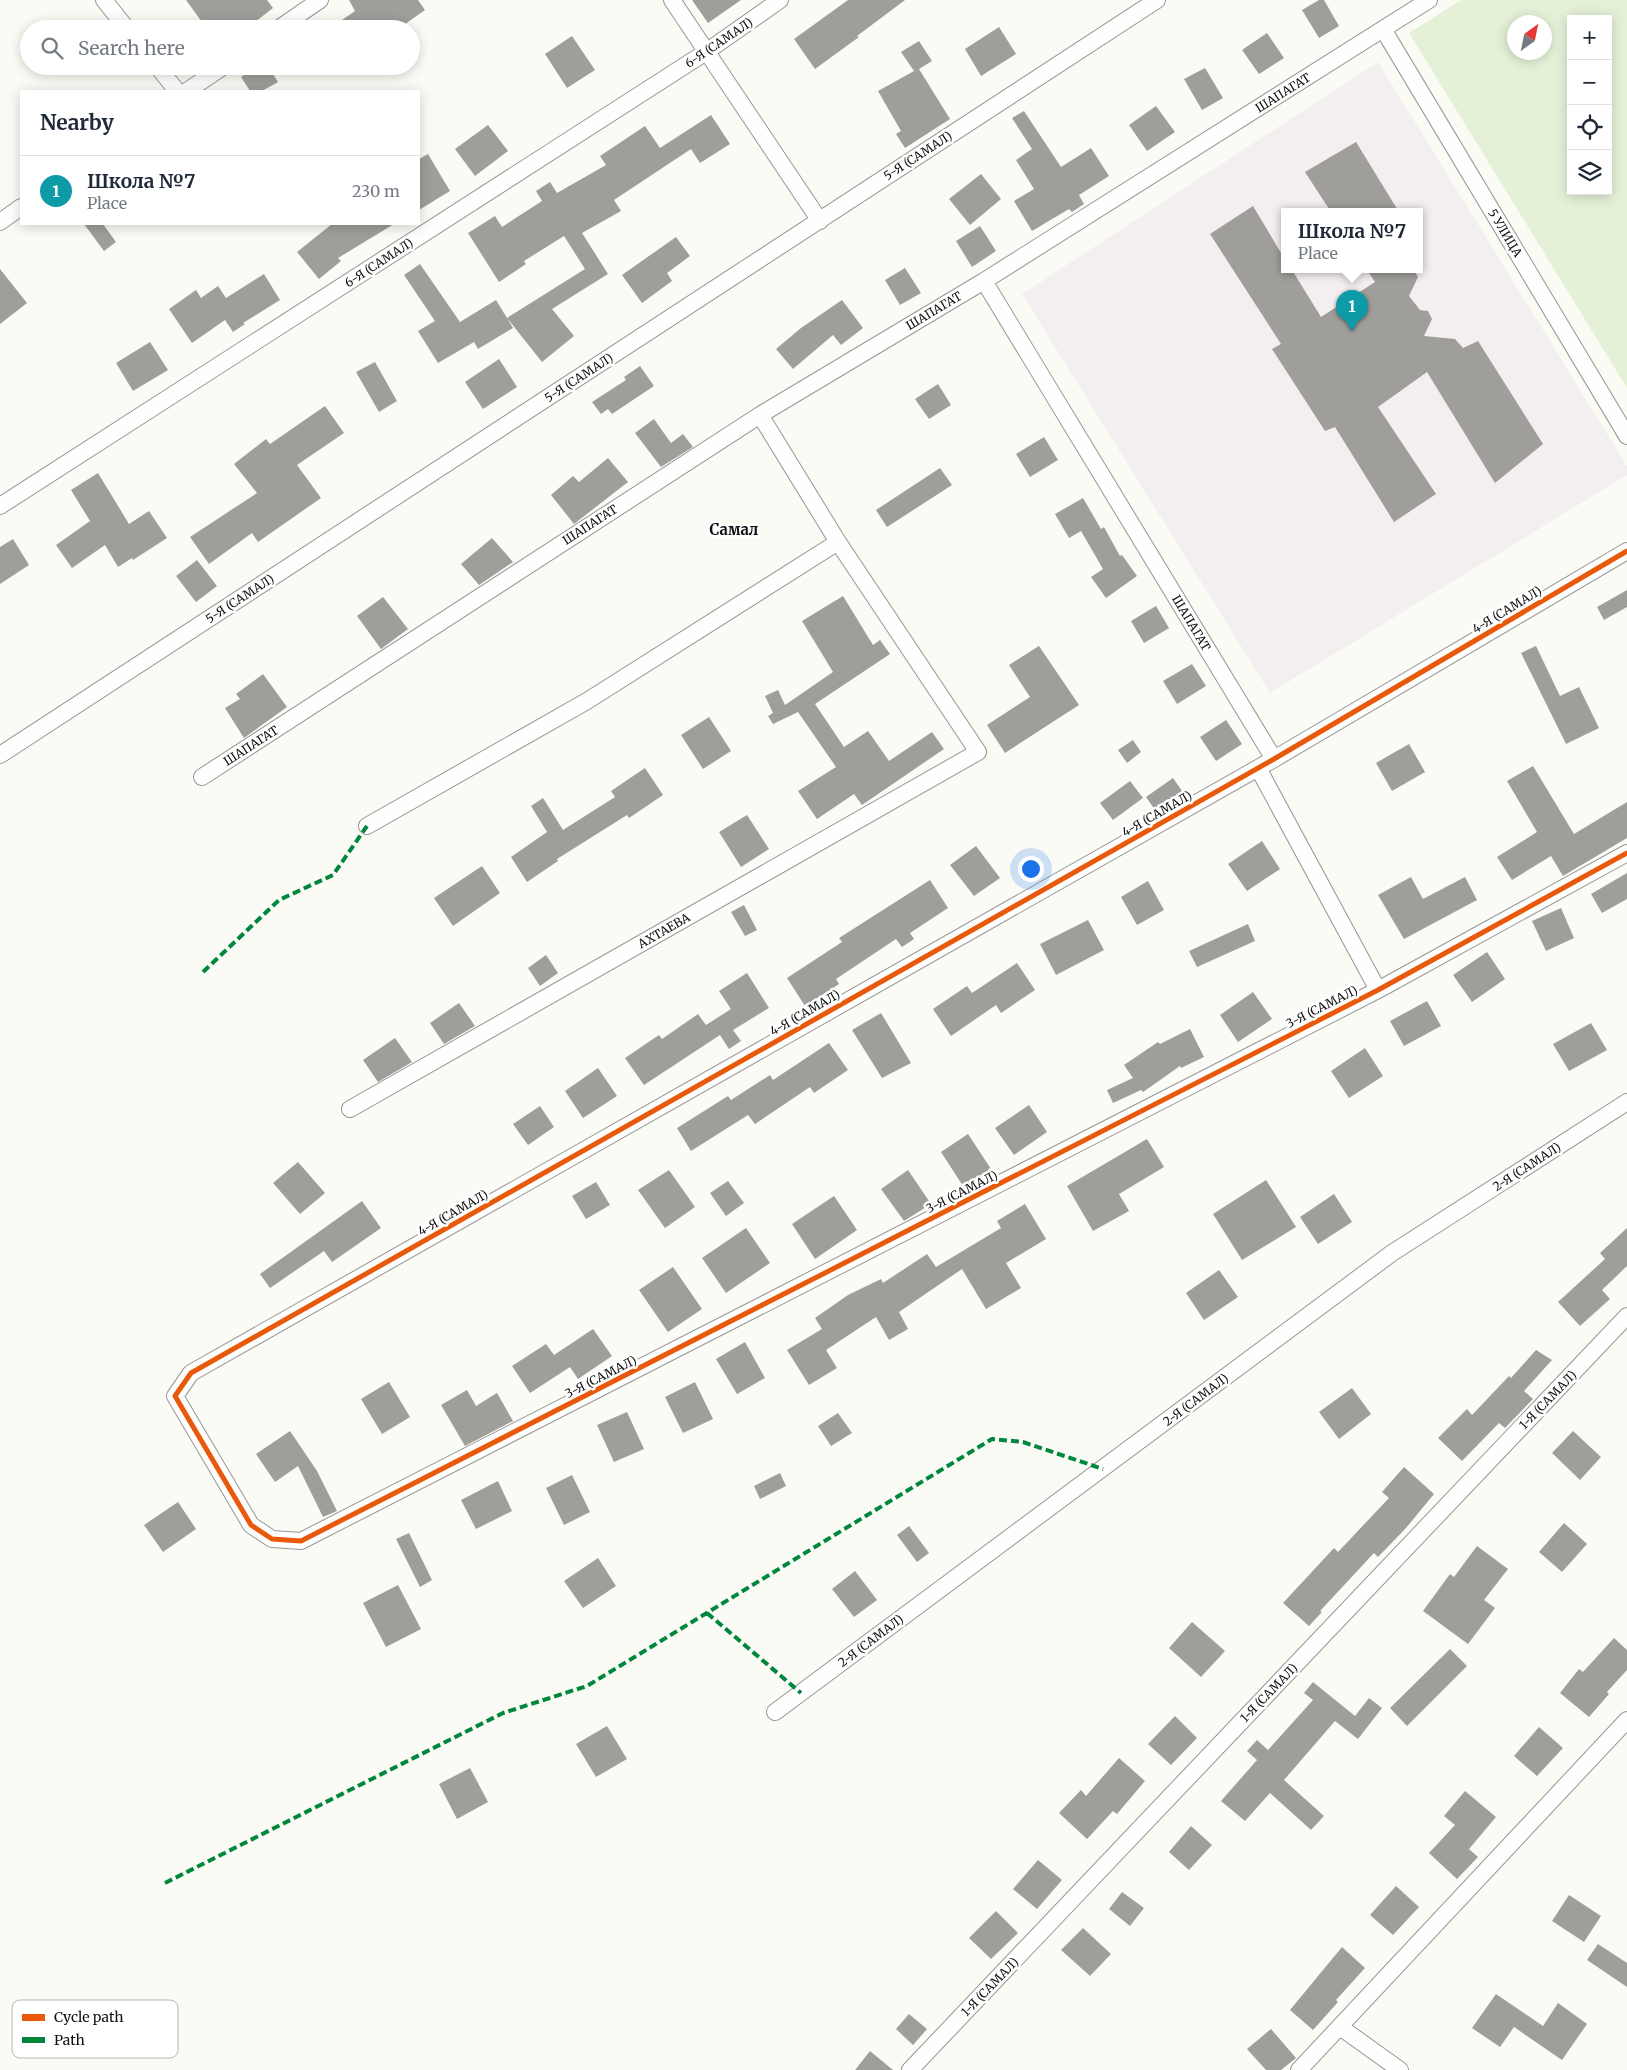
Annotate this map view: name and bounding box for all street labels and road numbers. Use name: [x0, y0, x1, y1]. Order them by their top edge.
street label: 6-Я (САМАЛ): [682, 14, 756, 71]
street label: ШАПАГАТ: [1252, 69, 1314, 115]
street label: 5-Я (САМАЛ): [881, 128, 955, 183]
street label: 5 УЛИЦА: [1485, 206, 1526, 260]
street label: 6-Я (САМАЛ): [342, 235, 416, 290]
street label: ШАПАГАТ: [903, 288, 965, 333]
street label: 5-Я (САМАЛ): [542, 350, 616, 405]
street label: ШАПАГАТ: [559, 501, 621, 548]
street label: 5-Я (САМАЛ): [203, 571, 277, 626]
street label: 4-Я (САМАЛ): [1469, 583, 1544, 636]
street label: ШАПАГАТ: [1169, 592, 1214, 654]
street label: ШАПАГАТ: [220, 722, 282, 769]
street label: 4-Я (САМАЛ): [1119, 787, 1194, 840]
street label: АХТАЕВА: [634, 909, 693, 952]
street label: 3-Я (САМАЛ): [1284, 982, 1360, 1031]
street label: 4-Я (САМАЛ): [767, 986, 842, 1039]
street label: 2-Я (САМАЛ): [1490, 1139, 1563, 1194]
street label: 3-Я (САМАЛ): [924, 1167, 1000, 1216]
street label: 4-Я (САМАЛ): [415, 1186, 490, 1239]
street label: 3-Я (САМАЛ): [563, 1352, 639, 1401]
street label: 1-Я (САМАЛ): [1516, 1367, 1579, 1432]
street label: 2-Я (САМАЛ): [1160, 1370, 1231, 1429]
street label: 2-Я (САМАЛ): [835, 1611, 906, 1670]
street label: 1-Я (САМАЛ): [1237, 1660, 1300, 1725]
street label: 1-Я (САМАЛ): [958, 1954, 1021, 2019]

